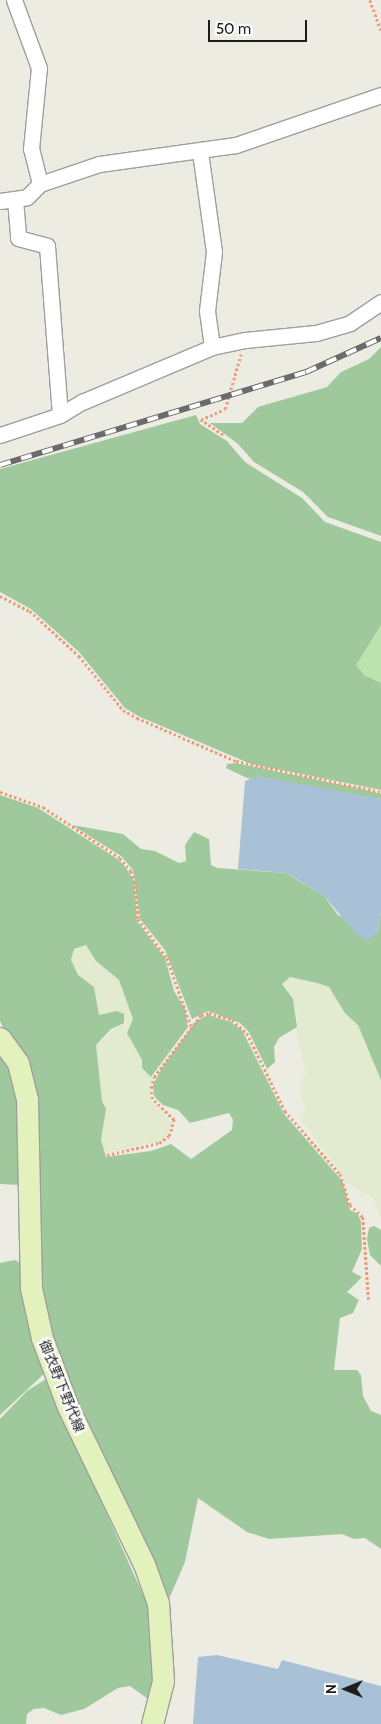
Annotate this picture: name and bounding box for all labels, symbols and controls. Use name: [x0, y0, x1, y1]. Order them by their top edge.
scale bar: [211, 10, 310, 42]
text: 50 m: [216, 20, 251, 38]
street label: 御衣野下野代線: [36, 1337, 88, 1435]
north arrow: [321, 1664, 371, 1714]
text: N: [322, 1684, 340, 1694]

